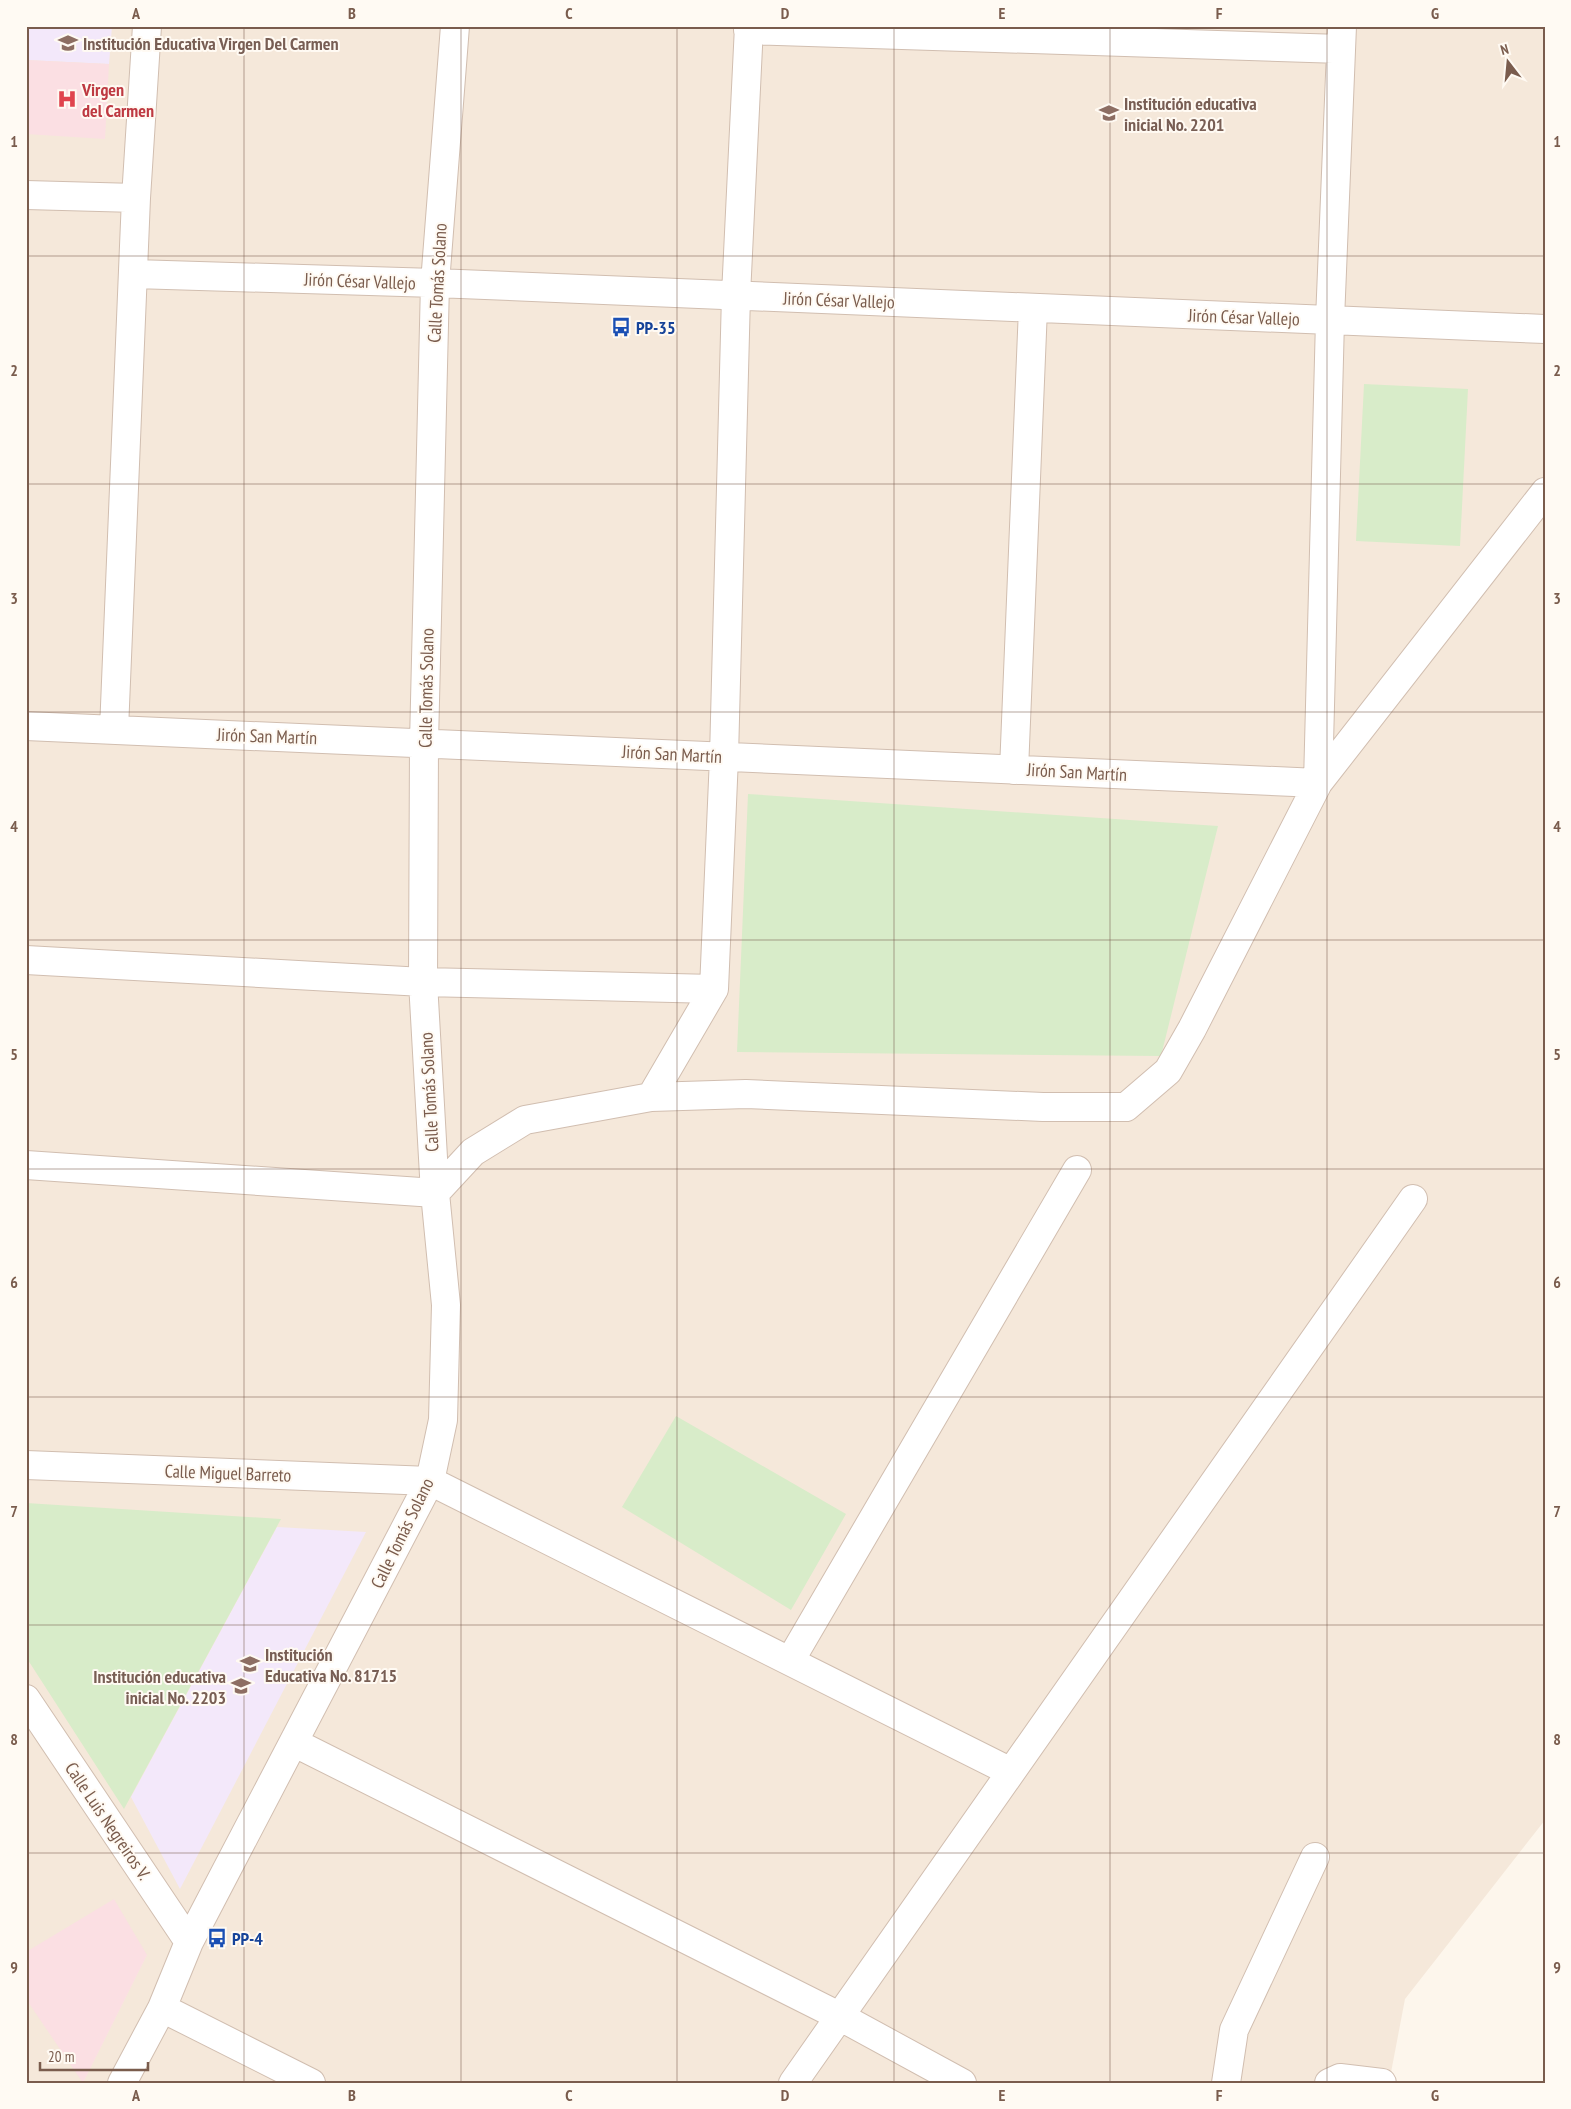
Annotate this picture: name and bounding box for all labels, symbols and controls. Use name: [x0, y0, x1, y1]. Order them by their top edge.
text: A: [131, 3, 141, 23]
text: B: [348, 3, 356, 23]
text: C: [565, 3, 573, 23]
text: D: [781, 3, 790, 23]
text: E: [999, 3, 1006, 23]
text: F: [1216, 3, 1223, 23]
text: G: [1431, 3, 1439, 23]
school or university icon: Institución Educativa Virgen Del Carmen: [57, 32, 79, 54]
place label: Institución Educativa Virgen Del Carmen: [83, 32, 339, 55]
north arrow: [1484, 38, 1534, 88]
text: N: [1498, 40, 1511, 59]
place label: Virgen del Carmen: [81, 78, 154, 122]
hospital icon: Virgen del Carmen: [56, 88, 78, 110]
place label: Institución educativa inicial No. 2201: [1124, 92, 1257, 136]
school or university icon: Institución educativa inicial No. 2201: [1098, 102, 1120, 124]
text: 1: [10, 131, 18, 151]
text: 1: [1553, 131, 1561, 151]
street label: Calle Tomás Solano: [422, 222, 452, 343]
street label: Jirón César Vallejo: [303, 268, 416, 294]
street label: Jirón César Vallejo: [782, 287, 895, 313]
street label: Jirón César Vallejo: [1187, 304, 1300, 330]
bus stop icon: PP-35: [610, 316, 632, 338]
place label: PP-35: [636, 316, 676, 339]
text: 2: [10, 360, 18, 380]
text: 2: [1553, 360, 1561, 380]
text: 3: [10, 588, 18, 608]
text: 3: [1553, 588, 1561, 608]
street label: Calle Tomás Solano: [413, 628, 439, 748]
street label: Jirón San Martín: [216, 723, 317, 749]
street label: Jirón San Martín: [620, 740, 723, 768]
street label: Jirón San Martín: [1025, 758, 1128, 786]
text: 4: [10, 816, 18, 836]
text: 4: [1553, 816, 1561, 836]
street label: Calle Tomás Solano: [414, 1031, 444, 1152]
text: 5: [10, 1044, 18, 1064]
text: 5: [1553, 1044, 1561, 1064]
text: 6: [10, 1272, 18, 1292]
text: 6: [1553, 1272, 1561, 1292]
street label: Calle Miguel Barreto: [164, 1459, 292, 1487]
street label: Calle Tomás Solano: [365, 1474, 439, 1592]
text: 7: [10, 1501, 18, 1521]
text: 7: [1553, 1501, 1561, 1521]
place label: Institución Educativa No. 81715: [265, 1643, 397, 1687]
school or university icon: Institución Educativa No. 81715: [239, 1653, 261, 1675]
place label: Institución educativa inicial No. 2203: [93, 1665, 226, 1709]
school or university icon: Institución educativa inicial No. 2203: [230, 1675, 252, 1697]
text: 8: [10, 1729, 18, 1749]
text: 8: [1553, 1729, 1561, 1749]
street label: Calle Luis Negreiros V.: [60, 1758, 156, 1884]
bus stop icon: PP-4: [206, 1927, 228, 1949]
place label: PP-4: [232, 1927, 263, 1950]
text: 9: [10, 1957, 18, 1977]
text: 9: [1553, 1957, 1561, 1977]
scale bar: [40, 2039, 148, 2071]
text: 20 m: [48, 2047, 74, 2066]
text: A: [131, 2085, 141, 2105]
text: B: [348, 2085, 356, 2105]
text: C: [565, 2085, 573, 2105]
text: D: [781, 2085, 790, 2105]
text: E: [999, 2085, 1006, 2105]
text: F: [1216, 2085, 1223, 2105]
text: G: [1431, 2085, 1439, 2105]

